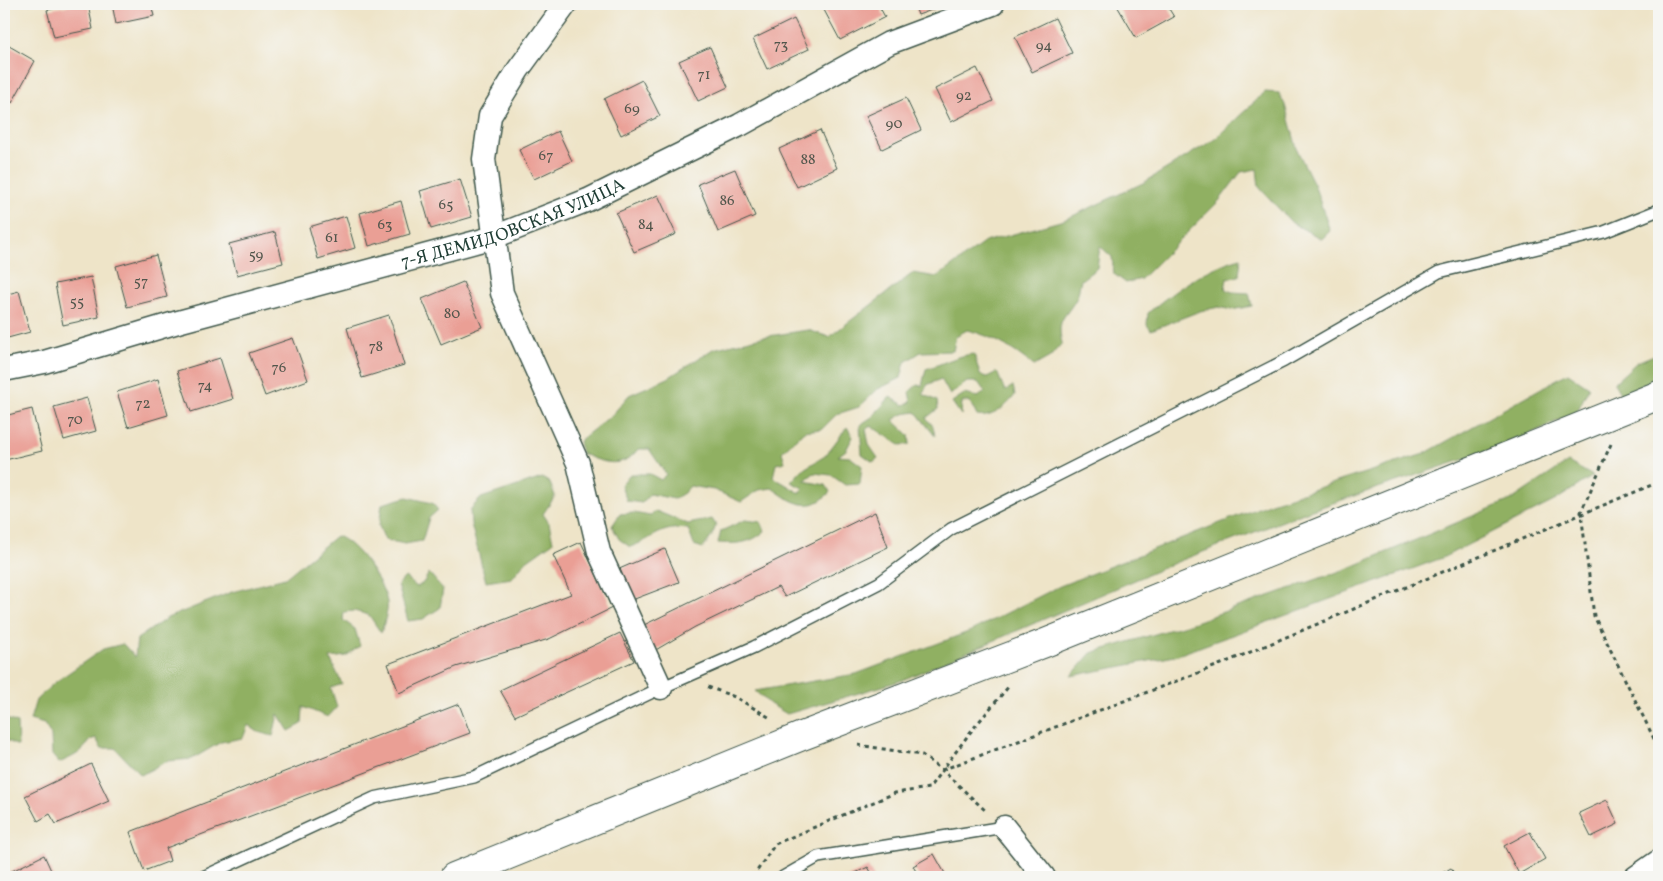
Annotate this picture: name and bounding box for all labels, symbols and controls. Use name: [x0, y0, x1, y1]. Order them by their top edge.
house number: 73: [774, 35, 788, 56]
house number: 94: [1036, 36, 1052, 57]
house number: 71: [697, 65, 711, 86]
house number: 92: [956, 86, 972, 107]
house number: 69: [624, 99, 640, 120]
house number: 90: [885, 114, 903, 135]
house number: 67: [539, 146, 553, 167]
house number: 88: [800, 150, 816, 171]
street label: 7-Я ДЕМИДОВСКАЯ УЛИЦА: [398, 173, 630, 276]
house number: 86: [719, 191, 735, 212]
house number: 65: [439, 195, 453, 216]
house number: 63: [377, 215, 393, 236]
house number: 84: [638, 215, 654, 236]
house number: 61: [325, 228, 339, 249]
house number: 59: [249, 245, 264, 266]
house number: 57: [134, 272, 148, 293]
house number: 55: [70, 292, 84, 313]
house number: 80: [444, 304, 460, 325]
house number: 78: [369, 337, 383, 358]
house number: 76: [272, 358, 286, 379]
house number: 74: [198, 376, 212, 397]
house number: 72: [135, 394, 151, 415]
house number: 70: [67, 410, 83, 431]

